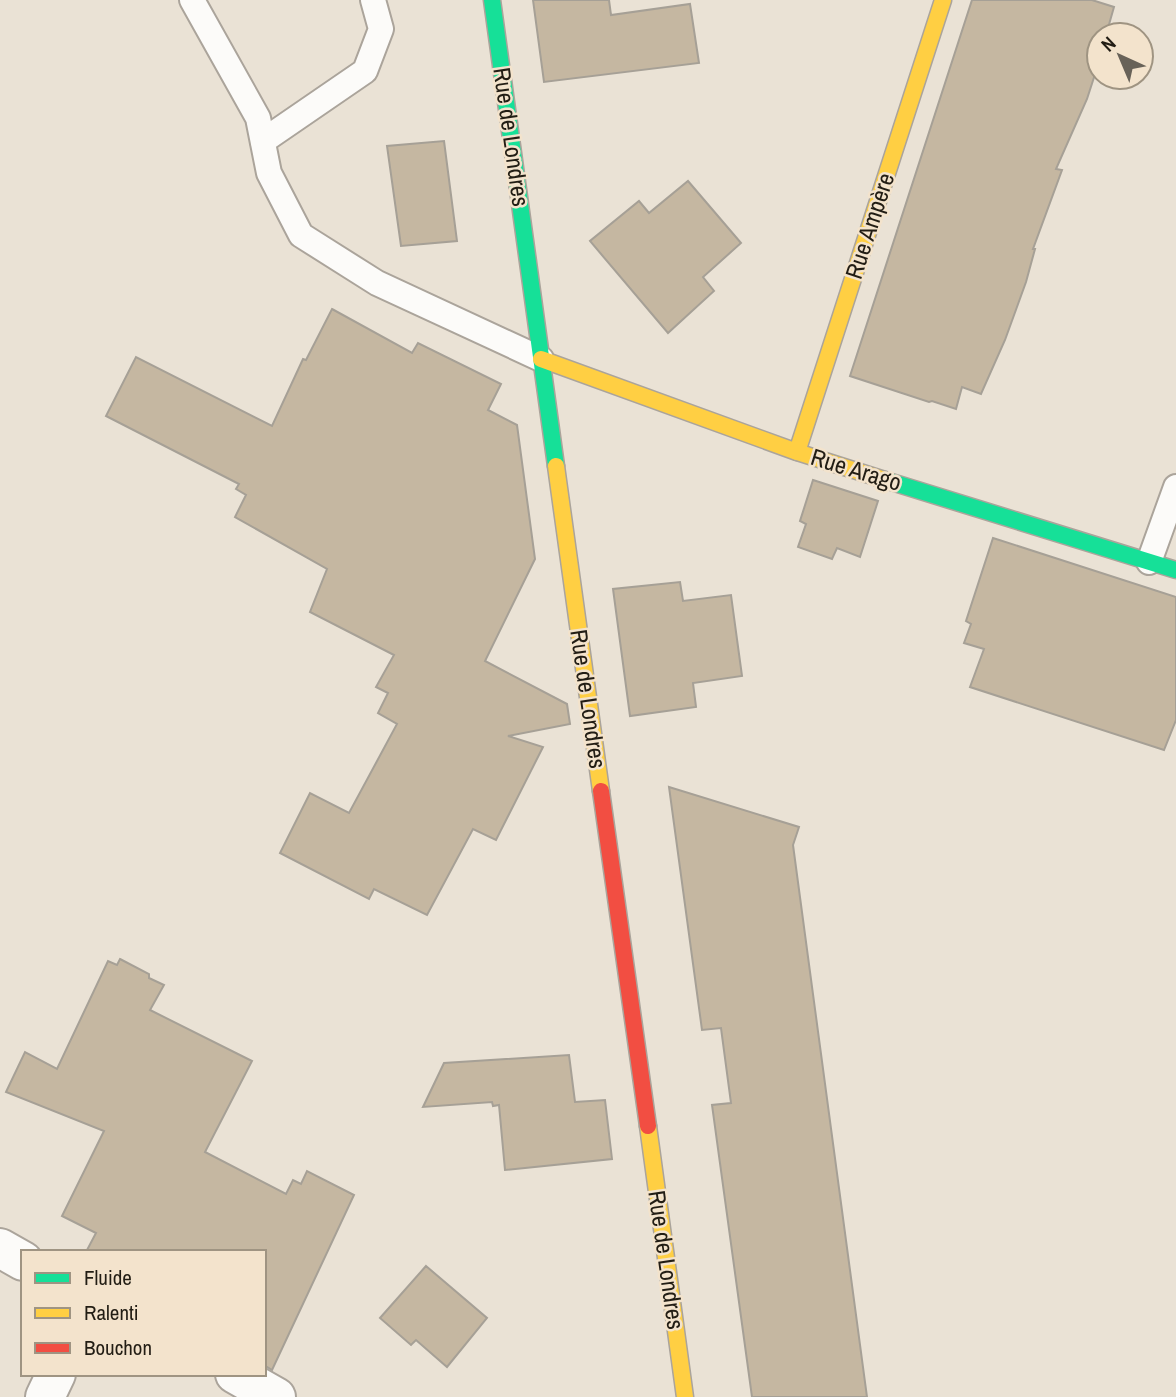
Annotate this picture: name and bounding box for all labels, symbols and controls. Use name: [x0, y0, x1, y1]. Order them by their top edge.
north arrow: [1085, 21, 1155, 91]
text: N: [1095, 31, 1121, 57]
street label: Rue de Londres: [486, 65, 538, 208]
street label: Rue Ampère: [837, 169, 901, 283]
street label: Rue Arago: [807, 440, 905, 498]
street label: Rue de Londres: [563, 627, 615, 770]
street label: Rue de Londres: [641, 1188, 693, 1331]
legend: [21, 1250, 266, 1376]
text: Fluide: [84, 1263, 132, 1292]
text: Ralenti: [84, 1298, 139, 1327]
text: Bouchon: [84, 1333, 152, 1362]

